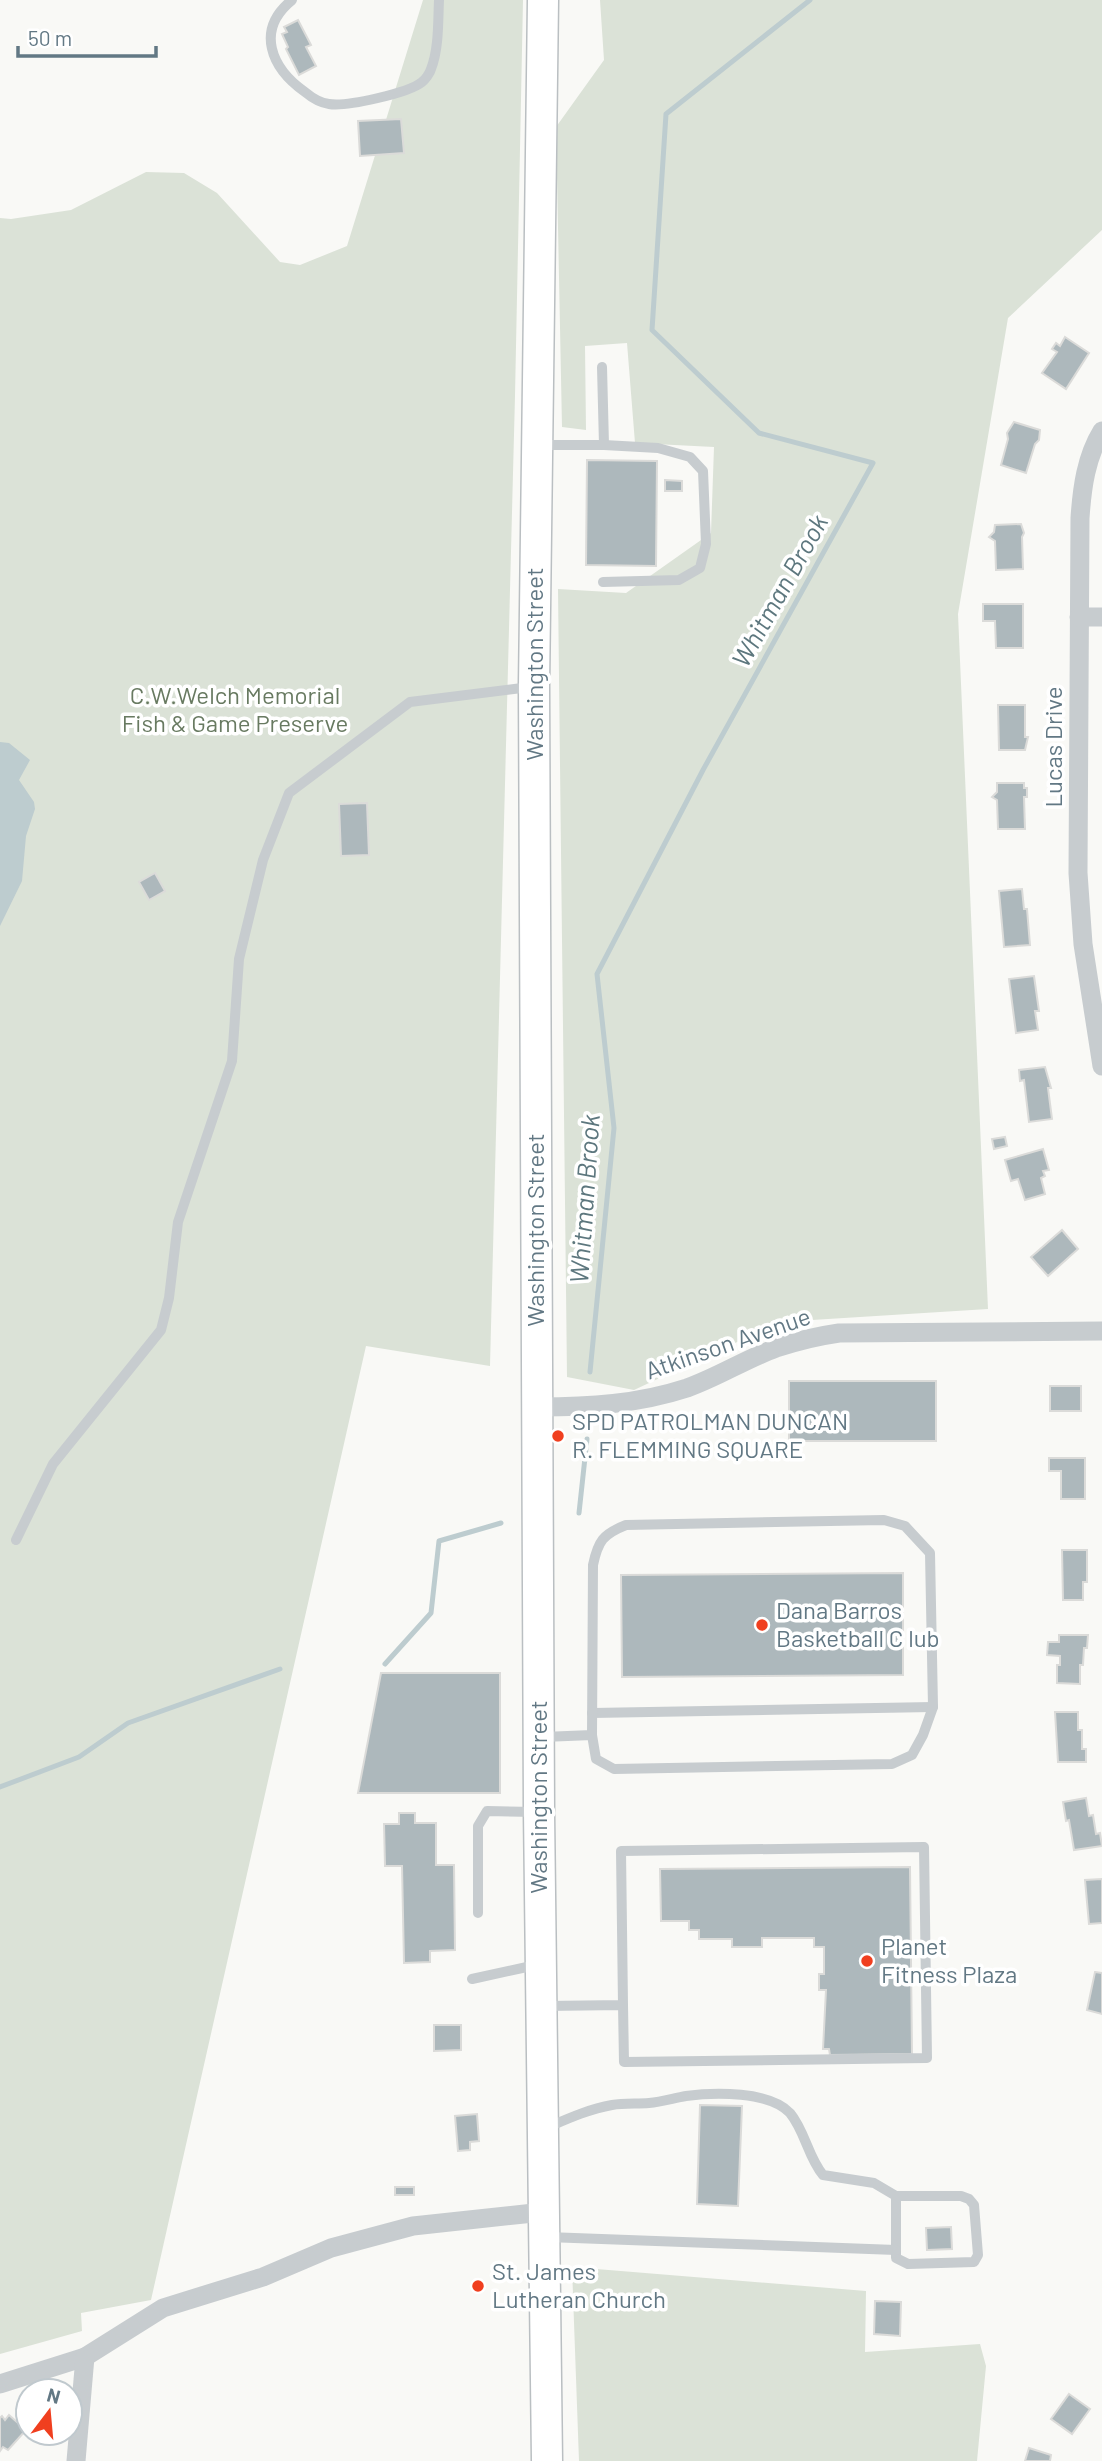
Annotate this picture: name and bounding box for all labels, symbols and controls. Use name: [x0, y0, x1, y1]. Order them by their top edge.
scale bar: [18, 14, 156, 58]
text: 50 m: [28, 25, 72, 50]
water label: Whitman Brook: [724, 508, 834, 672]
street label: Washington Street: [519, 567, 548, 761]
park label: C.W.Welch Memorial Fish & Game Preserve: [122, 680, 348, 737]
street label: Lucas Drive: [1038, 686, 1067, 808]
water label: Whitman Brook: [562, 1113, 605, 1285]
street label: Washington Street: [520, 1133, 549, 1327]
street label: Atkinson Avenue: [641, 1301, 814, 1384]
place label: SPD PATROLMAN DUNCAN R. FLEMMING SQUARE: [572, 1406, 848, 1463]
marker: SPD PATROLMAN DUNCAN R. FLEMMING SQUARE: [550, 1428, 566, 1444]
place label: Dana Barros Basketball C lub: [776, 1595, 940, 1652]
marker: Dana Barros Basketball C lub: [754, 1617, 770, 1633]
street label: Washington Street: [523, 1700, 552, 1894]
place label: Planet Fitness Plaza: [881, 1931, 1017, 1988]
marker: Planet Fitness Plaza: [859, 1953, 875, 1969]
place label: St. James Lutheran Church: [492, 2256, 666, 2313]
marker: St. James Lutheran Church: [470, 2278, 486, 2294]
north arrow: [14, 2377, 84, 2447]
text: N: [45, 2382, 63, 2408]

